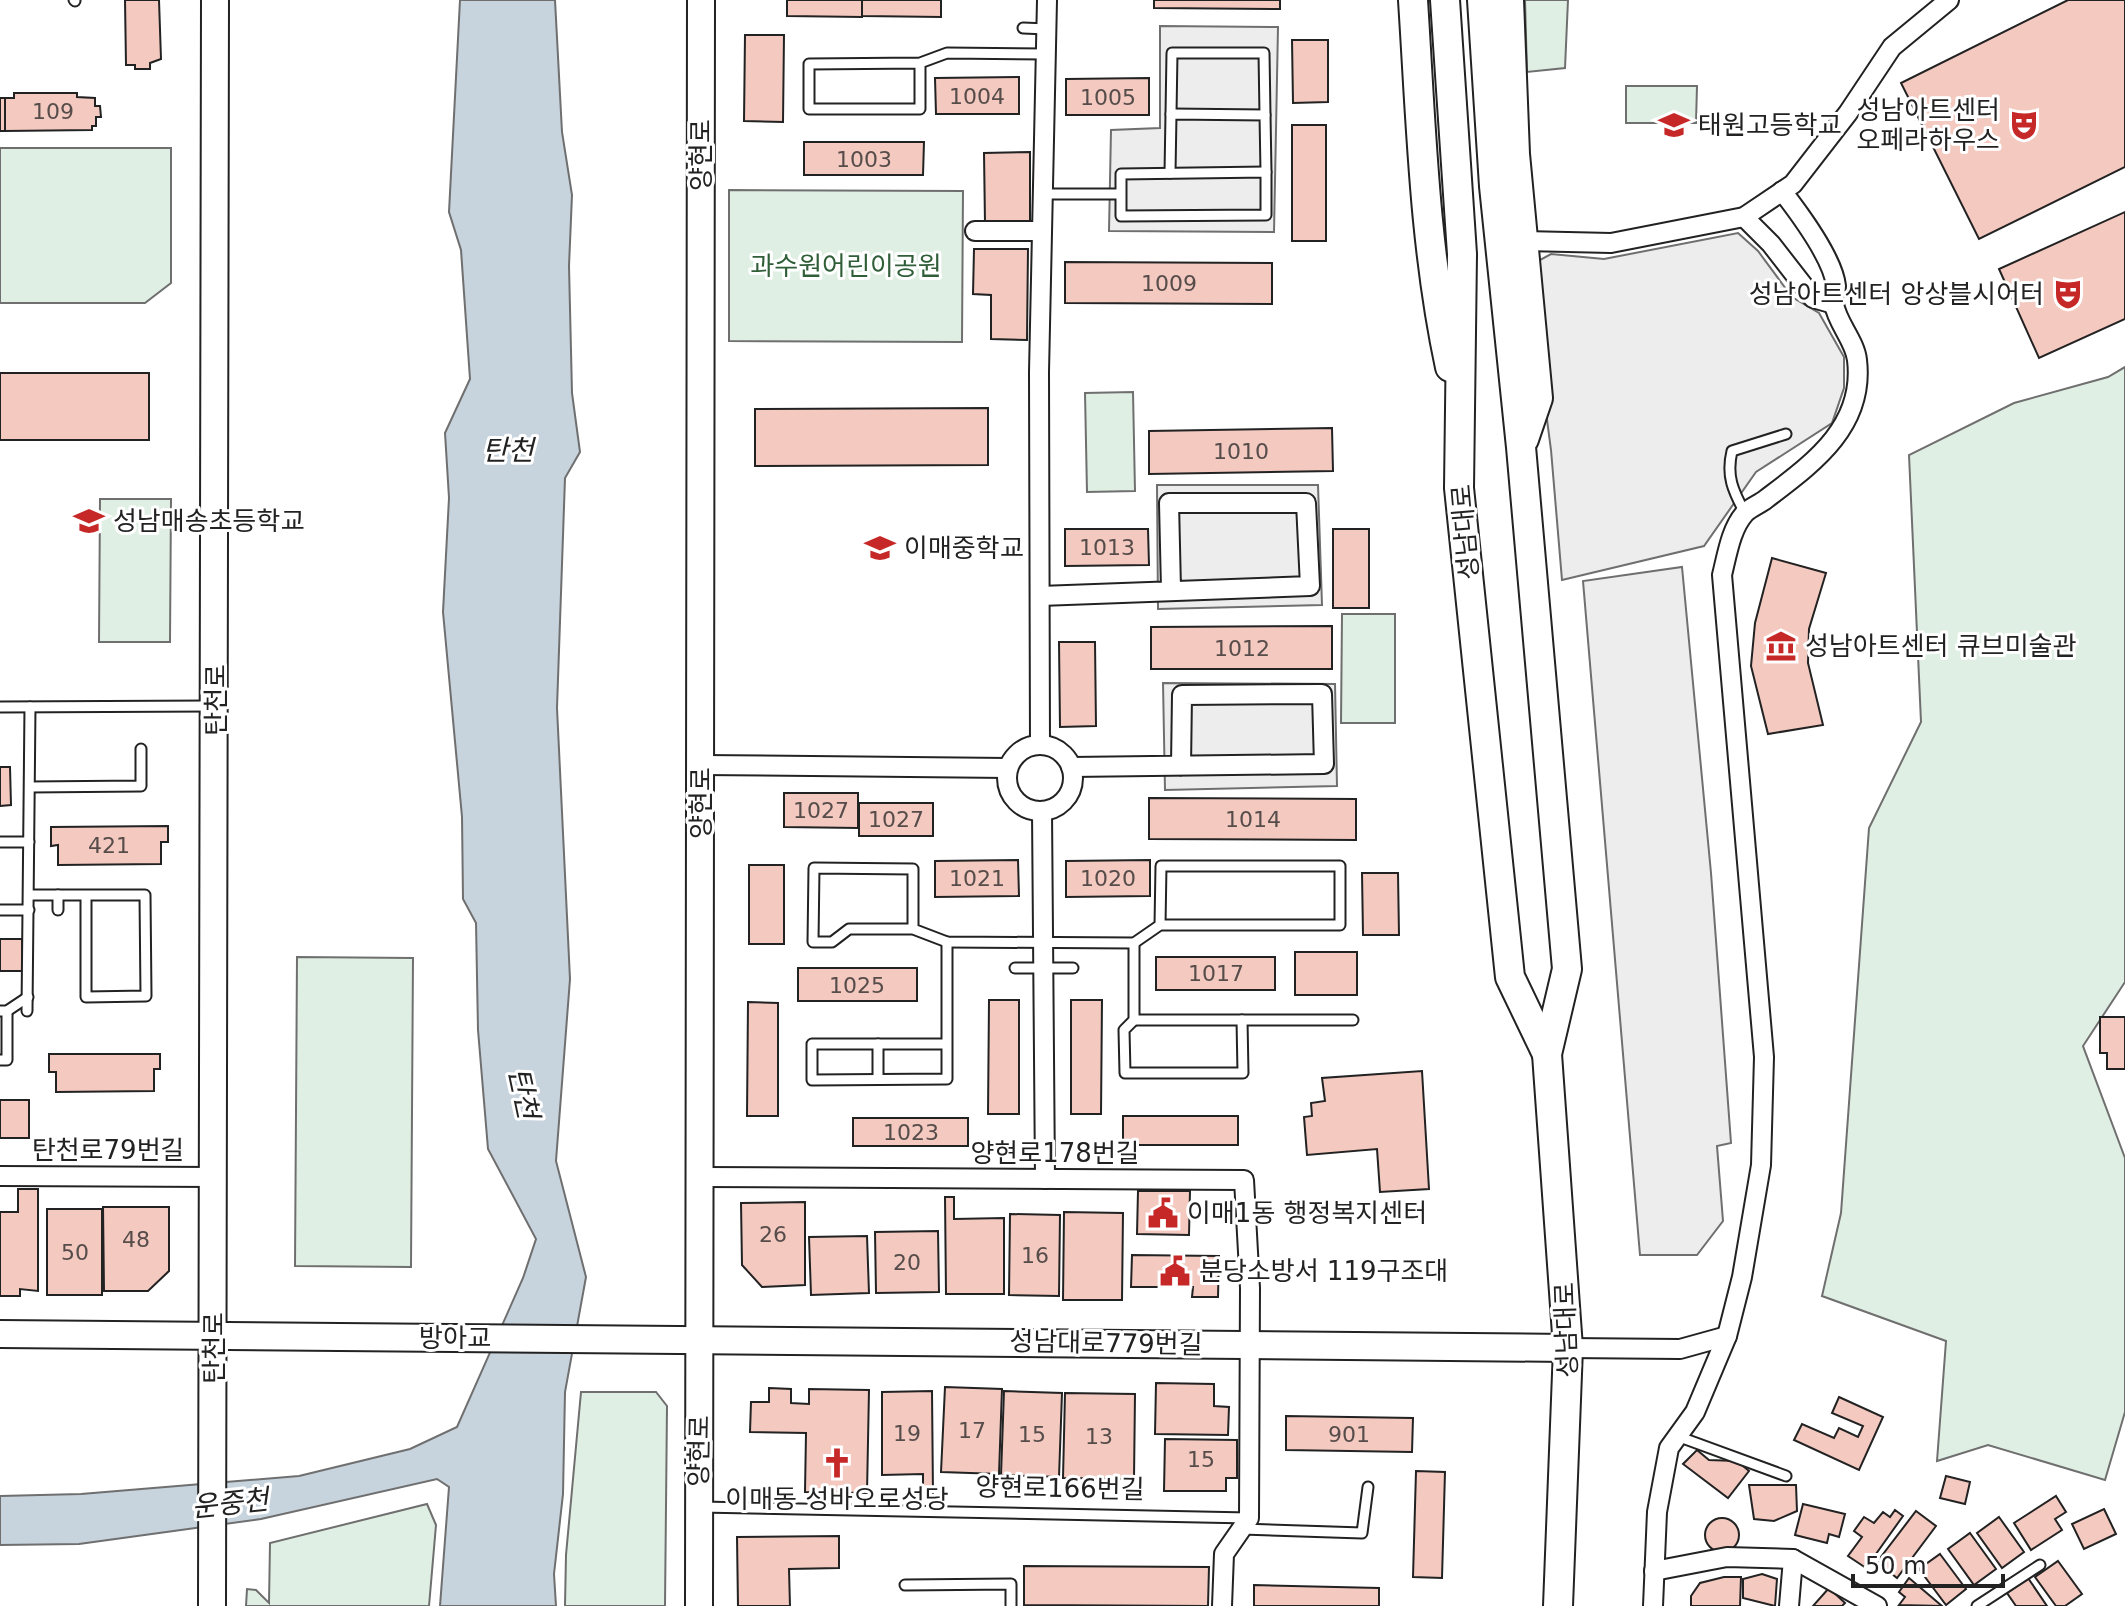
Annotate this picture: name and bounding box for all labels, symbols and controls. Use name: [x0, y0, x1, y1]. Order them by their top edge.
house number: 1004: [949, 84, 1005, 109]
house number: 1005: [1080, 85, 1136, 110]
place label: 성남아트센터 오페라하우스: [1856, 95, 2000, 155]
house number: 109: [32, 99, 74, 124]
school or university icon: 태원고등학교: [1657, 108, 1691, 142]
theatre icon: 성남아트센터 오페라하우스: [2007, 108, 2041, 142]
place label: 태원고등학교: [1698, 110, 1842, 140]
street label: 양현로: [686, 119, 716, 191]
house number: 1003: [836, 147, 892, 172]
park label: 과수원어린이공원: [750, 251, 942, 281]
house number: 1009: [1141, 271, 1197, 296]
theatre icon: 성남아트센터 앙상블시어터: [2051, 277, 2085, 311]
place label: 성남아트센터 앙상블시어터: [1749, 279, 2044, 309]
water label: 탄천: [482, 434, 537, 467]
house number: 1010: [1213, 439, 1269, 464]
street label: 성남대로: [1446, 483, 1484, 581]
school or university icon: 성남매송초등학교: [72, 504, 106, 538]
place label: 성남매송초등학교: [113, 506, 304, 536]
school or university icon: 이매중학교: [863, 531, 897, 565]
place label: 이매중학교: [904, 533, 1024, 563]
house number: 1013: [1079, 535, 1135, 560]
museum icon: 성남아트센터 큐브미술관: [1764, 629, 1798, 663]
place label: 성남아트센터 큐브미술관: [1805, 631, 2076, 661]
house number: 1012: [1214, 636, 1270, 661]
street label: 탄천로: [201, 664, 231, 736]
street label: 양현로: [686, 767, 716, 839]
house number: 1027: [793, 798, 849, 823]
house number: 1027: [868, 807, 924, 832]
house number: 1014: [1225, 807, 1281, 832]
house number: 421: [88, 833, 130, 858]
house number: 1021: [949, 866, 1005, 891]
house number: 1020: [1080, 866, 1136, 891]
house number: 1017: [1188, 961, 1244, 986]
house number: 1025: [829, 973, 885, 998]
water label: 탄천: [502, 1064, 546, 1125]
house number: 1023: [883, 1120, 939, 1145]
street label: 탄천로79번길: [32, 1135, 184, 1165]
street label: 양현로178번길: [970, 1138, 1140, 1168]
public building icon: 이매1동 행정복지센터: [1146, 1196, 1180, 1230]
place label: 이매1동 행정복지센터: [1187, 1198, 1427, 1228]
house number: 26: [759, 1222, 787, 1247]
house number: 48: [122, 1227, 150, 1252]
house number: 50: [61, 1240, 89, 1265]
house number: 16: [1021, 1243, 1049, 1268]
house number: 20: [893, 1250, 921, 1275]
public building icon: 분당소방서 119구조대: [1158, 1254, 1192, 1288]
place label: 분당소방서 119구조대: [1199, 1256, 1448, 1286]
street label: 성남대로: [1549, 1282, 1583, 1378]
street label: 탄천로: [199, 1312, 229, 1384]
street label: 방아교: [419, 1323, 491, 1353]
street label: 성남대로779번길: [1009, 1326, 1203, 1360]
street label: 양현로: [683, 1415, 715, 1487]
house number: 17: [958, 1418, 986, 1443]
house number: 19: [893, 1421, 921, 1446]
house number: 15: [1018, 1422, 1046, 1447]
house number: 901: [1328, 1422, 1370, 1447]
house number: 13: [1085, 1424, 1113, 1449]
church icon: 이매동 성바오로성당: [820, 1446, 854, 1480]
house number: 15: [1187, 1447, 1215, 1472]
street label: 양현로166번길: [975, 1472, 1145, 1504]
water label: 운중천: [190, 1483, 273, 1524]
place label: 이매동 성바오로성당: [725, 1484, 949, 1514]
scale bar: [1853, 1538, 2003, 1588]
text: 50 m: [1865, 1552, 1927, 1580]

